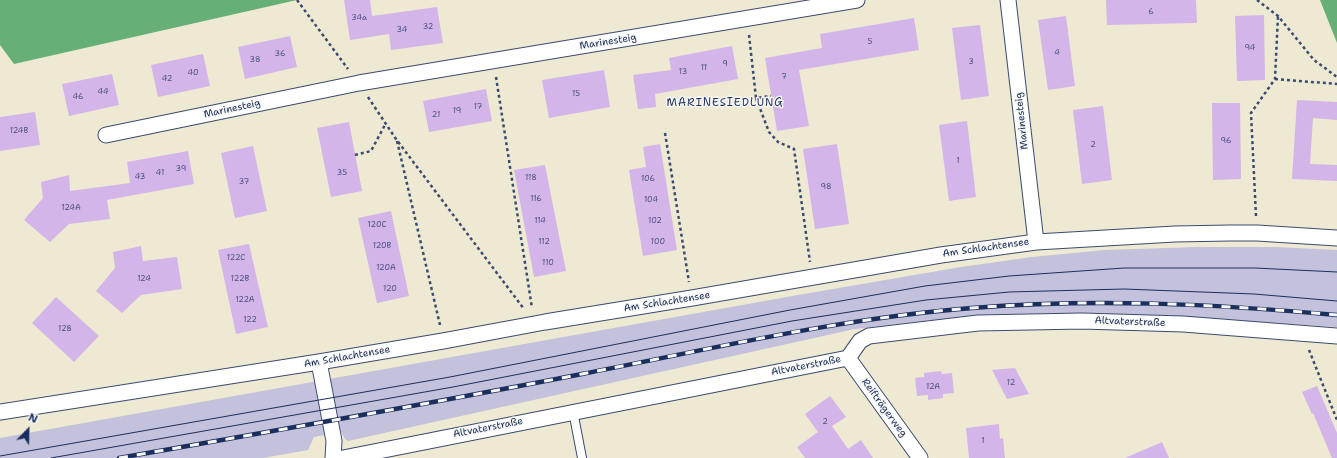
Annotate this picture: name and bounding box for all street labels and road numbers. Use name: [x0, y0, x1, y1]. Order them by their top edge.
street label: Marinesteig: [579, 32, 637, 52]
street label: Marinesteig: [1013, 92, 1031, 150]
street label: Marinesteig: [203, 97, 261, 121]
street label: Am Schlachtensee: [942, 236, 1030, 260]
street label: Am Schlachtensee: [623, 289, 711, 315]
street label: Altvaterstraße: [1094, 315, 1166, 329]
street label: Am Schlachtensee: [303, 343, 391, 371]
street label: Altvaterstraße: [770, 353, 842, 379]
street label: Reifträgerweg: [859, 376, 909, 440]
street label: Altvaterstraße: [452, 415, 524, 441]

